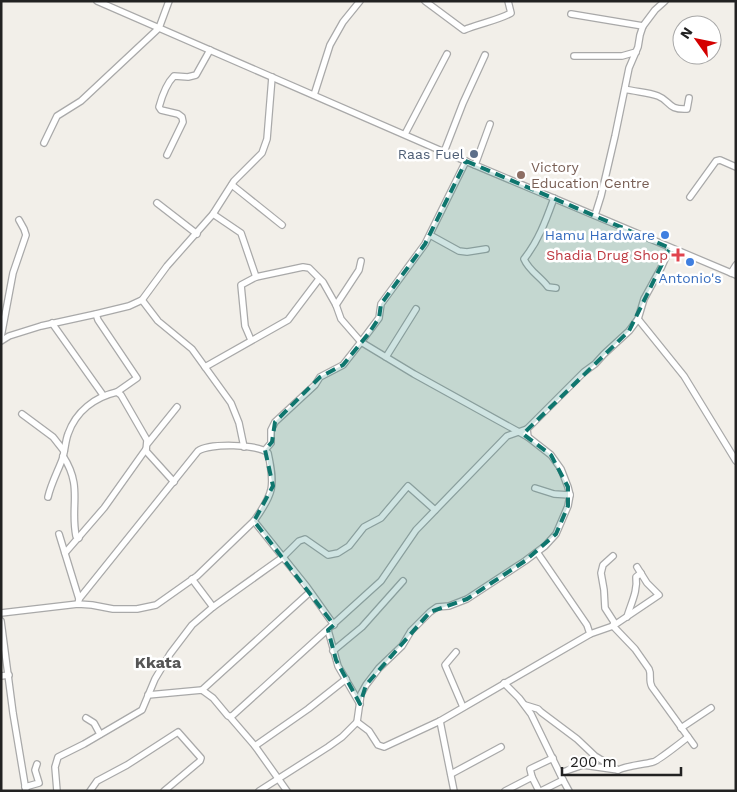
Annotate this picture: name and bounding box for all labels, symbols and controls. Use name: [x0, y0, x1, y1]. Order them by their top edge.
north arrow: [672, 15, 722, 65]
text: N: [677, 24, 696, 42]
place label: Raas Fuel: [398, 146, 465, 162]
marker: Raas Fuel: [468, 148, 480, 160]
place label: Victory Education Centre: [531, 159, 650, 191]
marker: Victory Education Centre: [515, 169, 527, 181]
place label: Hamu Hardware: [545, 227, 655, 243]
marker: Hamu Hardware: [659, 229, 671, 241]
place label: Shadia Drug Shop: [546, 247, 668, 263]
marker: Shadia Drug Shop: [672, 249, 684, 261]
marker: Antonio's: [684, 256, 696, 268]
place label: Antonio's: [658, 270, 722, 286]
district label: Kkata: [135, 653, 182, 672]
scale bar: [562, 744, 681, 776]
text: 200 m: [570, 753, 617, 771]

